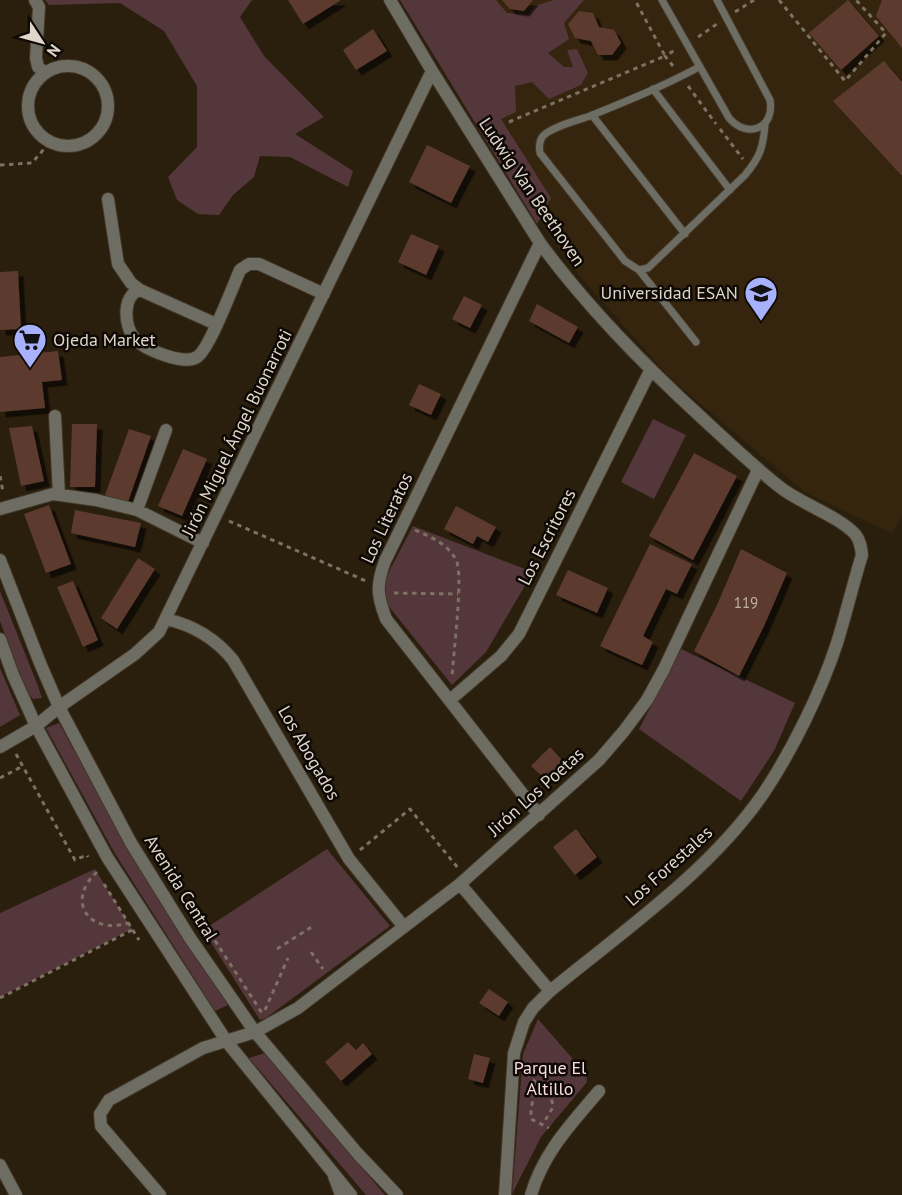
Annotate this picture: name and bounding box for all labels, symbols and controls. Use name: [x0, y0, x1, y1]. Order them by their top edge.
north arrow: [12, 12, 72, 72]
text: N: [43, 41, 65, 61]
street label: Ludwig Van Beethoven: [474, 113, 591, 271]
school or university icon: Universidad ESAN: [743, 275, 779, 322]
place label: Universidad ESAN: [600, 281, 738, 304]
supermarket icon: Ojeda Market: [12, 322, 48, 369]
street label: Jirón Miguel Ángel Buonarroti: [176, 325, 297, 541]
place label: Ojeda Market: [53, 328, 156, 351]
street label: Los Literatos: [355, 469, 418, 567]
street label: Los Escritores: [512, 485, 581, 589]
house number: 119: [734, 593, 758, 612]
street label: Los Abogados: [273, 701, 346, 804]
street label: Jirón Los Poetas: [482, 742, 589, 842]
street label: Los Forestales: [620, 821, 717, 911]
street label: Avenida Central: [140, 830, 224, 946]
park label: Parque El Altillo: [514, 1056, 587, 1100]

